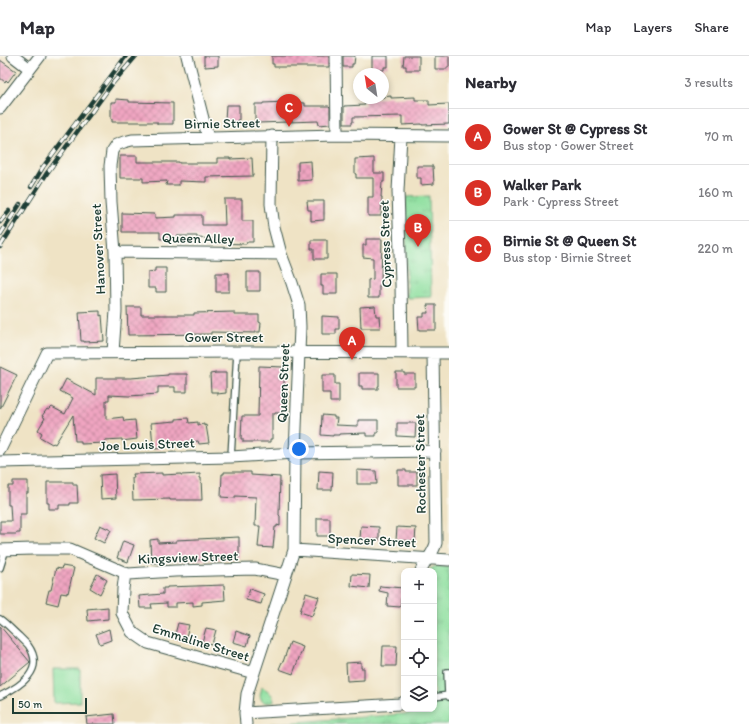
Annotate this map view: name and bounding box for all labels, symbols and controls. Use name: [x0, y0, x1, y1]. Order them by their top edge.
text: Map: [20, 16, 55, 39]
text: Map: [586, 19, 611, 36]
text: Layers: [633, 19, 672, 36]
text: Share: [694, 19, 729, 36]
north arrow: [353, 68, 389, 104]
text: Nearby: [465, 72, 517, 92]
text: 3 results: [684, 75, 733, 90]
pin: C: [276, 94, 302, 127]
street label: Birnie Street: [184, 114, 260, 133]
text: Gower St @ Cypress St: [503, 120, 647, 138]
text: A: [474, 129, 482, 144]
text: 70 m: [705, 129, 733, 144]
text: Bus stop · Gower Street: [503, 138, 634, 153]
text: Walker Park: [503, 176, 581, 194]
text: B: [474, 185, 482, 200]
text: 160 m: [698, 185, 733, 200]
text: Park · Cypress Street: [503, 194, 619, 209]
street label: Cypress Street: [375, 200, 396, 288]
street label: Hanover Street: [88, 203, 109, 295]
pin: B: [405, 214, 431, 247]
street label: Queen Alley: [162, 229, 235, 248]
text: Birnie St @ Queen St: [503, 232, 636, 250]
text: C: [474, 241, 482, 256]
text: 220 m: [697, 241, 733, 256]
text: Bus stop · Birnie Street: [503, 250, 631, 265]
pin: A: [339, 327, 365, 360]
street label: Gower Street: [185, 329, 263, 346]
street label: Queen Street: [274, 343, 293, 423]
street label: Rochester Street: [411, 414, 430, 514]
street label: Joe Louis Street: [99, 434, 195, 455]
your location: [289, 439, 309, 459]
street label: Spencer Street: [327, 530, 417, 551]
street label: Kingsview Street: [137, 547, 239, 568]
map controls: [401, 568, 437, 712]
button: +: [401, 568, 437, 604]
button: −: [401, 604, 437, 640]
street label: Emmaline Street: [150, 620, 251, 665]
button: locate: [401, 640, 437, 676]
button: layers: [401, 676, 437, 712]
scale bar: [12, 696, 87, 715]
text: 50 m: [18, 698, 42, 711]

